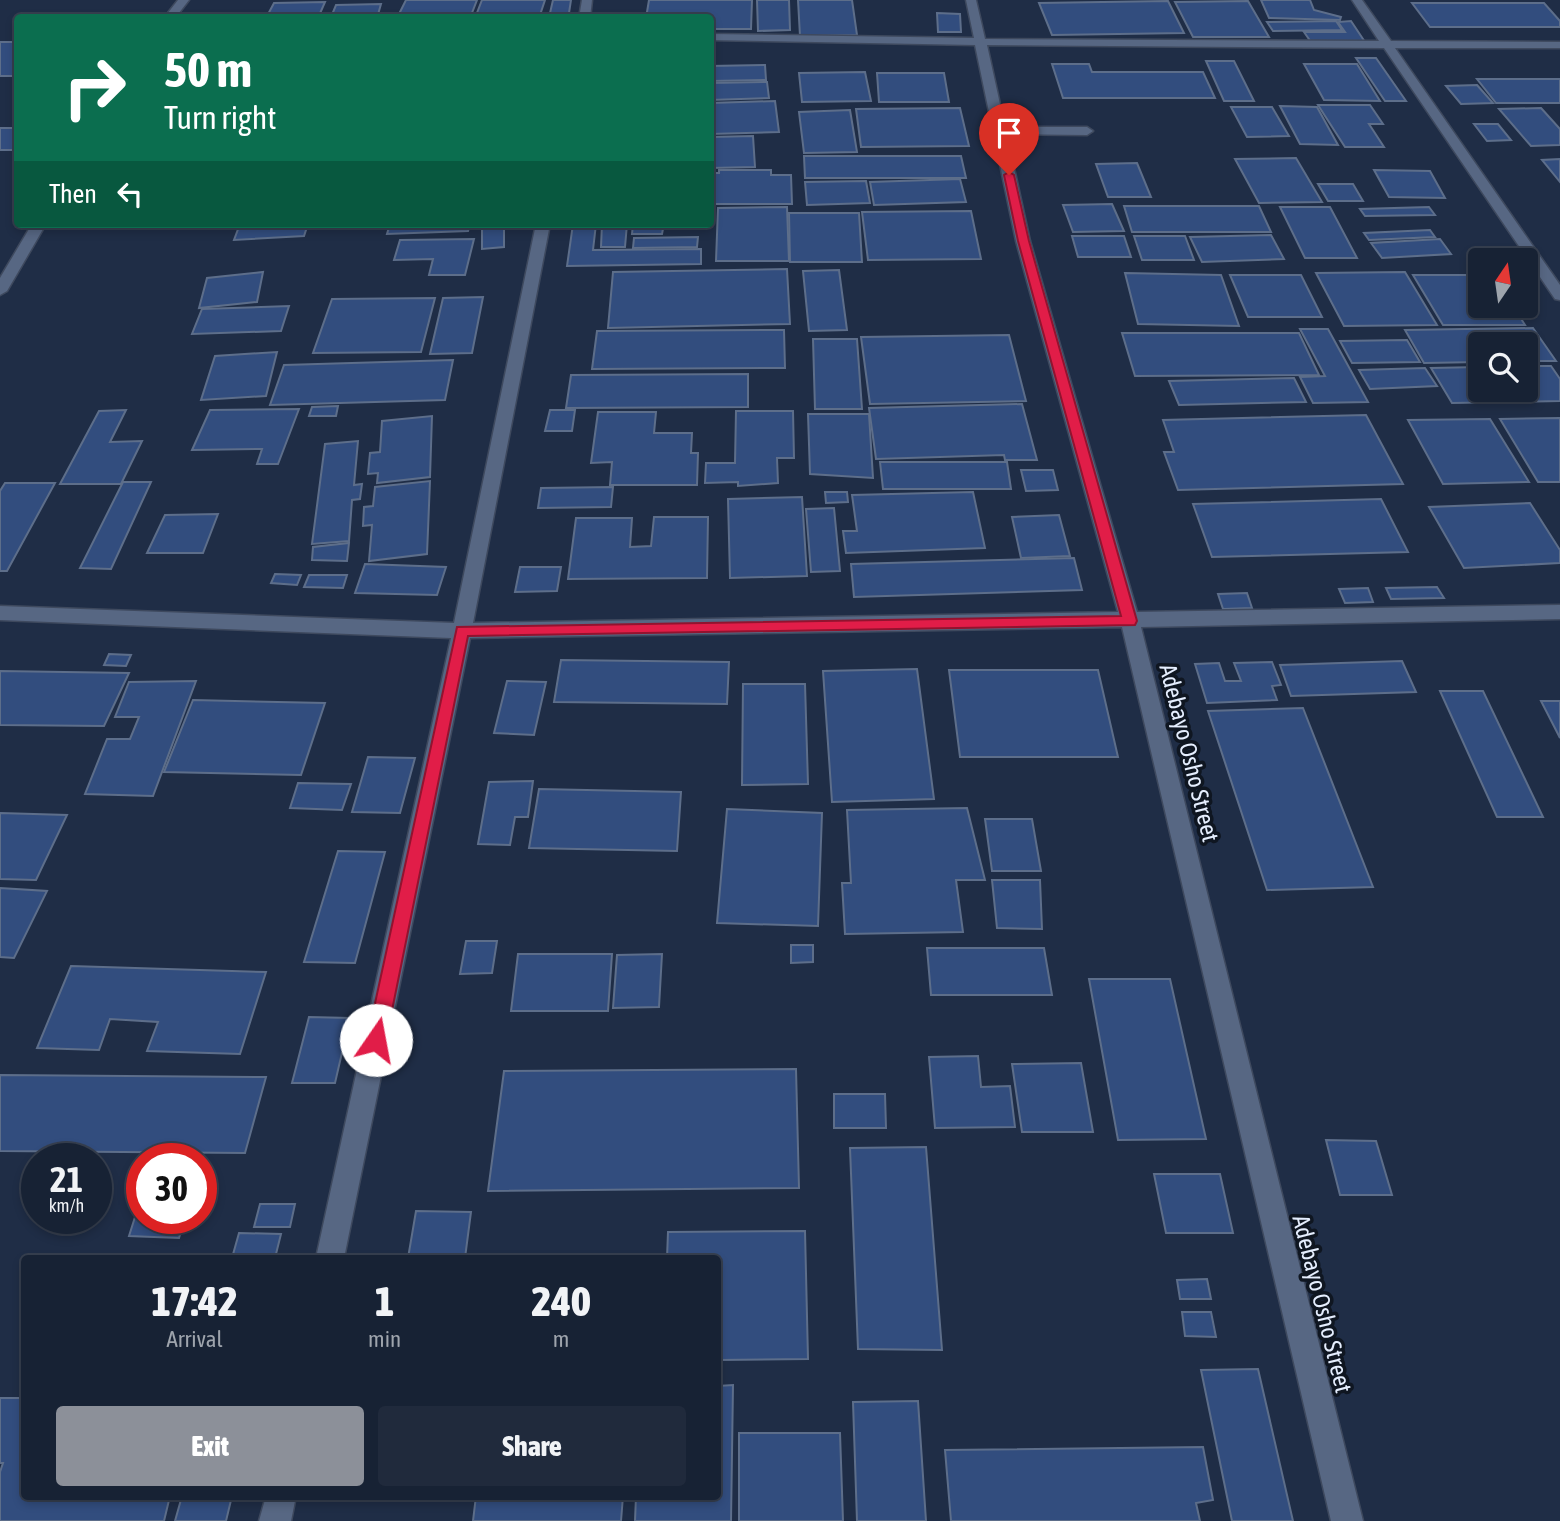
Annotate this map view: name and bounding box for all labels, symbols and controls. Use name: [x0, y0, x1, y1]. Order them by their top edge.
text: 50 m: [164, 41, 252, 97]
icon: right: [49, 42, 140, 133]
text: Turn right: [164, 99, 277, 136]
pin: [979, 103, 1039, 175]
icon: arrive: [990, 114, 1028, 152]
icon: left: [111, 175, 149, 213]
text: Then: [49, 179, 97, 209]
north arrow: [1468, 248, 1538, 318]
map controls: [1468, 248, 1538, 402]
button: search: [1468, 332, 1538, 402]
street label: Adebayo Osho Street: [1154, 661, 1225, 845]
position arrow: [339, 1003, 413, 1077]
speed limit sign: 30: [126, 1143, 217, 1234]
text: 21: [50, 1159, 83, 1199]
text: km/h: [49, 1195, 84, 1216]
street label: Adebayo Osho Street: [1287, 1212, 1358, 1396]
text: 17:42: [151, 1277, 238, 1325]
text: 1: [375, 1277, 394, 1325]
text: 240: [531, 1277, 591, 1325]
text: Arrival: [166, 1326, 223, 1352]
text: min: [368, 1326, 401, 1352]
text: m: [553, 1326, 569, 1352]
button: Exit: [56, 1406, 364, 1486]
button: Share: [378, 1406, 686, 1486]

